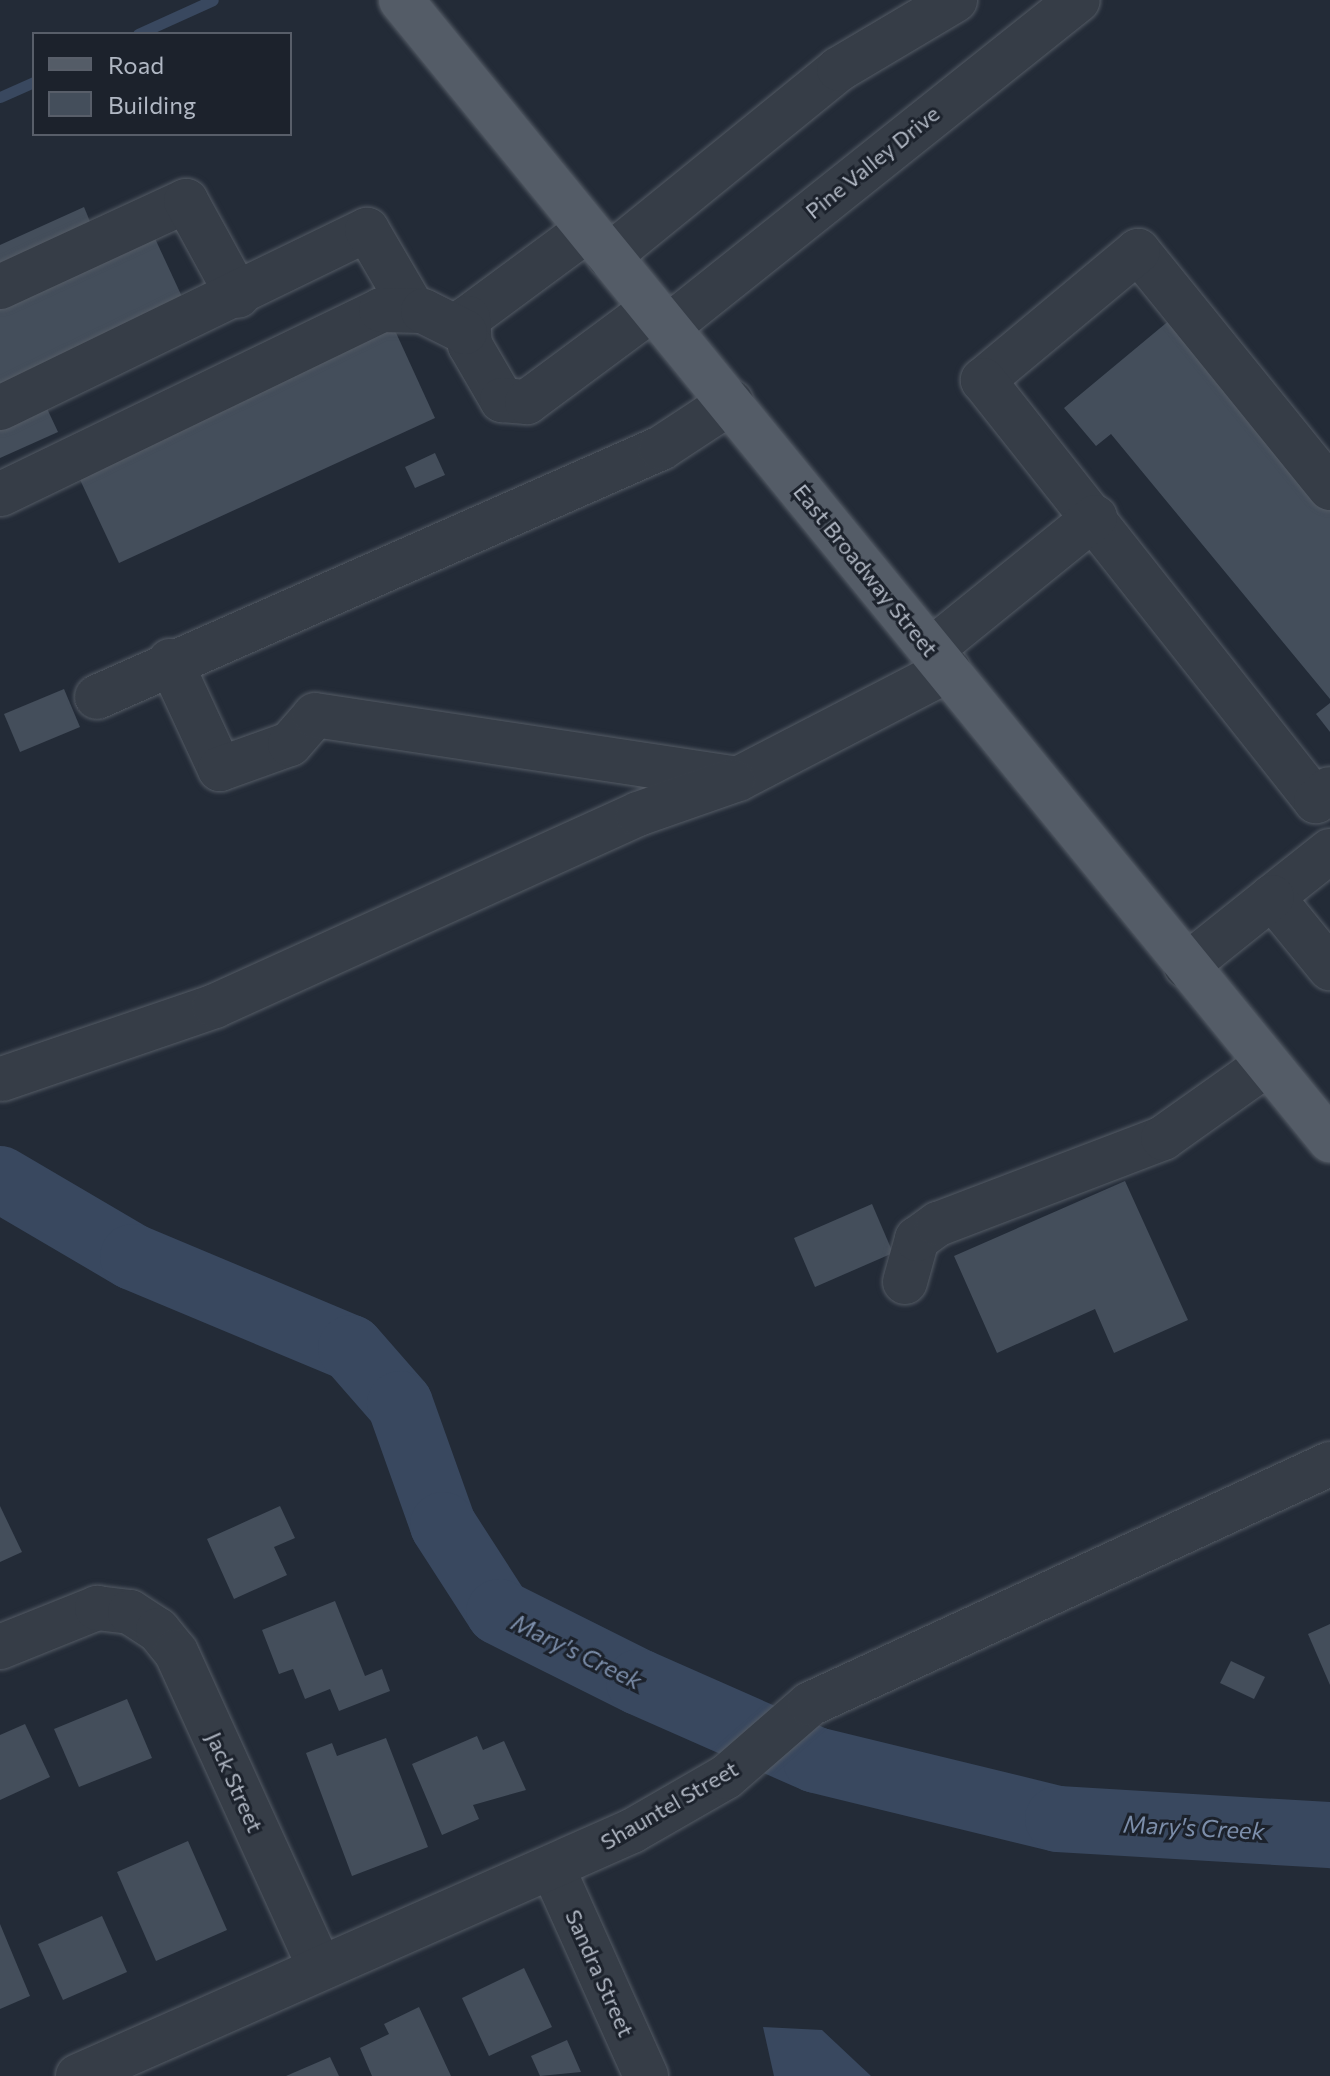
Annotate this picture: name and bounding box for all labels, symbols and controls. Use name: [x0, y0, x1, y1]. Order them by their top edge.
legend: [32, 32, 292, 136]
text: Road: [108, 50, 164, 79]
text: Building: [108, 90, 196, 119]
street label: Pine Valley Drive: [800, 100, 944, 224]
street label: East Broadway Street: [788, 478, 944, 662]
water label: Mary's Creek: [507, 1607, 647, 1695]
street label: Jack Street: [201, 1728, 269, 1836]
street label: Shauntel Street: [596, 1755, 742, 1855]
water label: Mary's Creek: [1123, 1809, 1265, 1845]
street label: Sandra Street: [560, 1905, 640, 2041]

